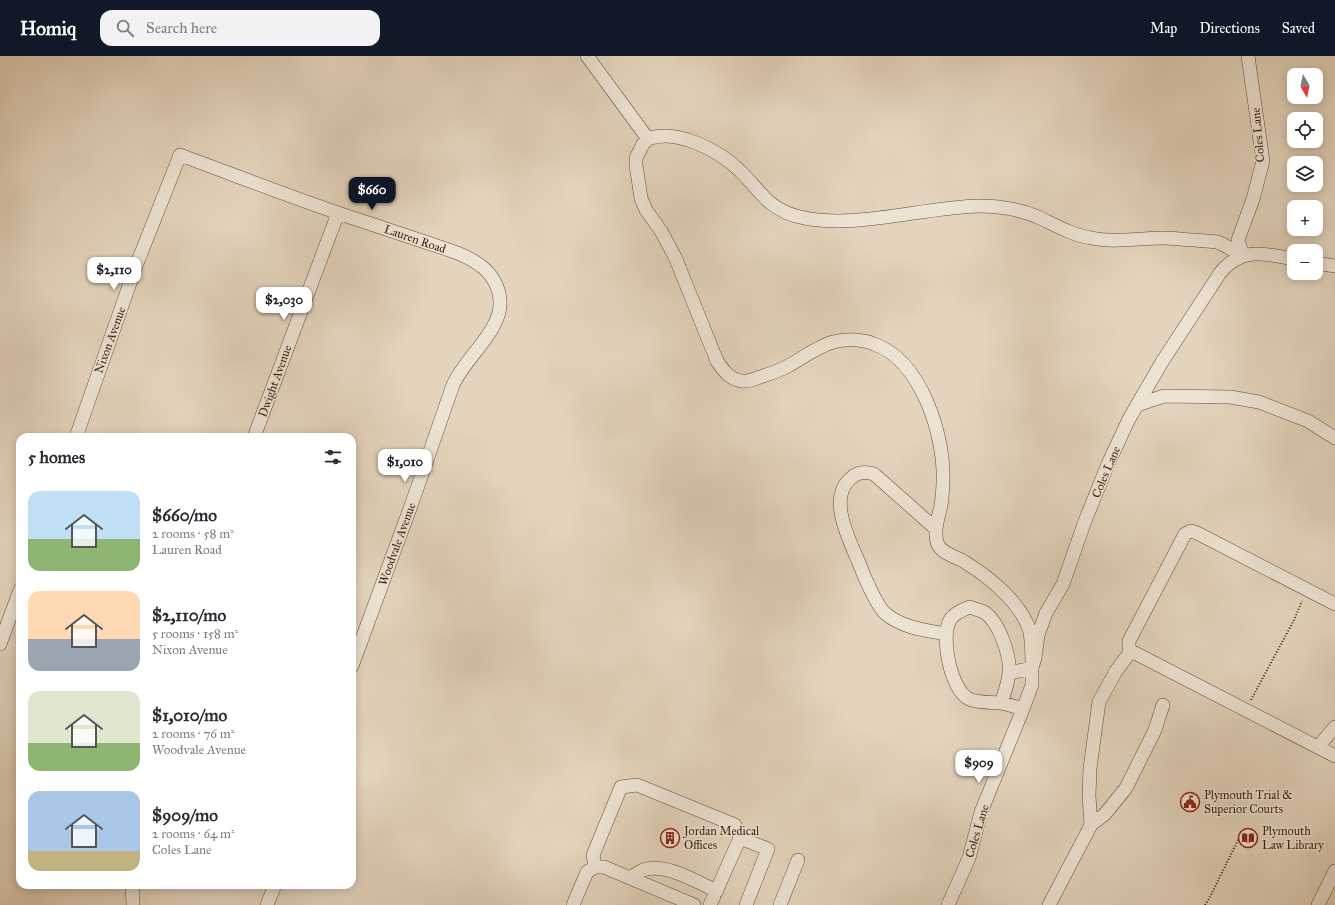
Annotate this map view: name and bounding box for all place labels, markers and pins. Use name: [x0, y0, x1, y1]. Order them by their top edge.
pin: $660: [348, 177, 396, 211]
pin: $2,110: [81, 257, 147, 291]
pin: $2,030: [251, 287, 317, 321]
pin: $1,010: [372, 449, 438, 483]
pin: $909: [955, 750, 1003, 784]
place label: Plymouth Trial & Superior Courts: [1204, 788, 1292, 816]
public building icon: Plymouth Trial & Superior Courts: [1179, 791, 1201, 813]
place label: Jordan Medical Offices: [682, 824, 760, 852]
place label: Plymouth Law Library: [1262, 824, 1324, 852]
building icon: Jordan Medical Offices: [659, 827, 681, 849]
library icon: Plymouth Law Library: [1237, 827, 1259, 849]

